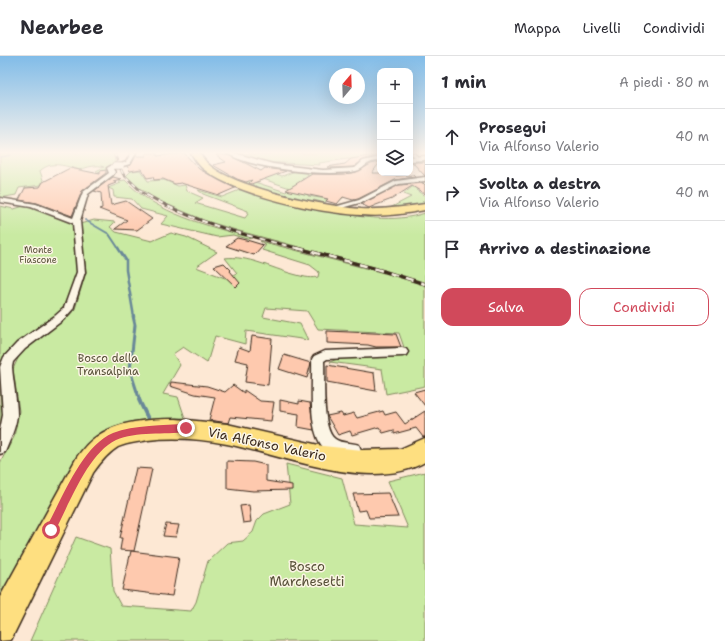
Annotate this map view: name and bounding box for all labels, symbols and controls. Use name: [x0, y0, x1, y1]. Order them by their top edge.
text: Nearbee: [20, 15, 104, 40]
text: Mappa: [514, 19, 561, 37]
text: Livelli: [583, 19, 621, 37]
text: Condividi: [643, 19, 705, 37]
north arrow: [329, 68, 365, 104]
map controls: [377, 68, 413, 176]
button: +: [377, 68, 413, 104]
text: 1 min: [441, 71, 486, 93]
text: A piedi · 80 m: [619, 74, 709, 91]
button: −: [377, 104, 413, 140]
text: Prosegui: [479, 118, 546, 138]
icon: ahead: [441, 126, 463, 148]
text: 40 m: [675, 128, 709, 145]
text: Via Alfonso Valerio: [479, 138, 599, 155]
button: layers: [377, 140, 413, 176]
text: Svolta a destra: [479, 174, 601, 194]
icon: right: [441, 182, 463, 204]
text: 40 m: [675, 184, 709, 201]
text: Via Alfonso Valerio: [479, 194, 599, 211]
icon: arrive: [441, 238, 463, 260]
text: Arrivo a destinazione: [479, 239, 651, 259]
park label: Monte Fiascone: [19, 244, 57, 266]
button: Salva: [441, 288, 571, 326]
button: Condividi: [579, 288, 709, 326]
park label: Bosco della Transalpina: [77, 351, 139, 379]
route end: [177, 419, 195, 437]
street label: Via Alfonso Valerio: [206, 423, 328, 465]
route start: [42, 521, 60, 539]
park label: Bosco Marchesetti: [269, 558, 345, 590]

